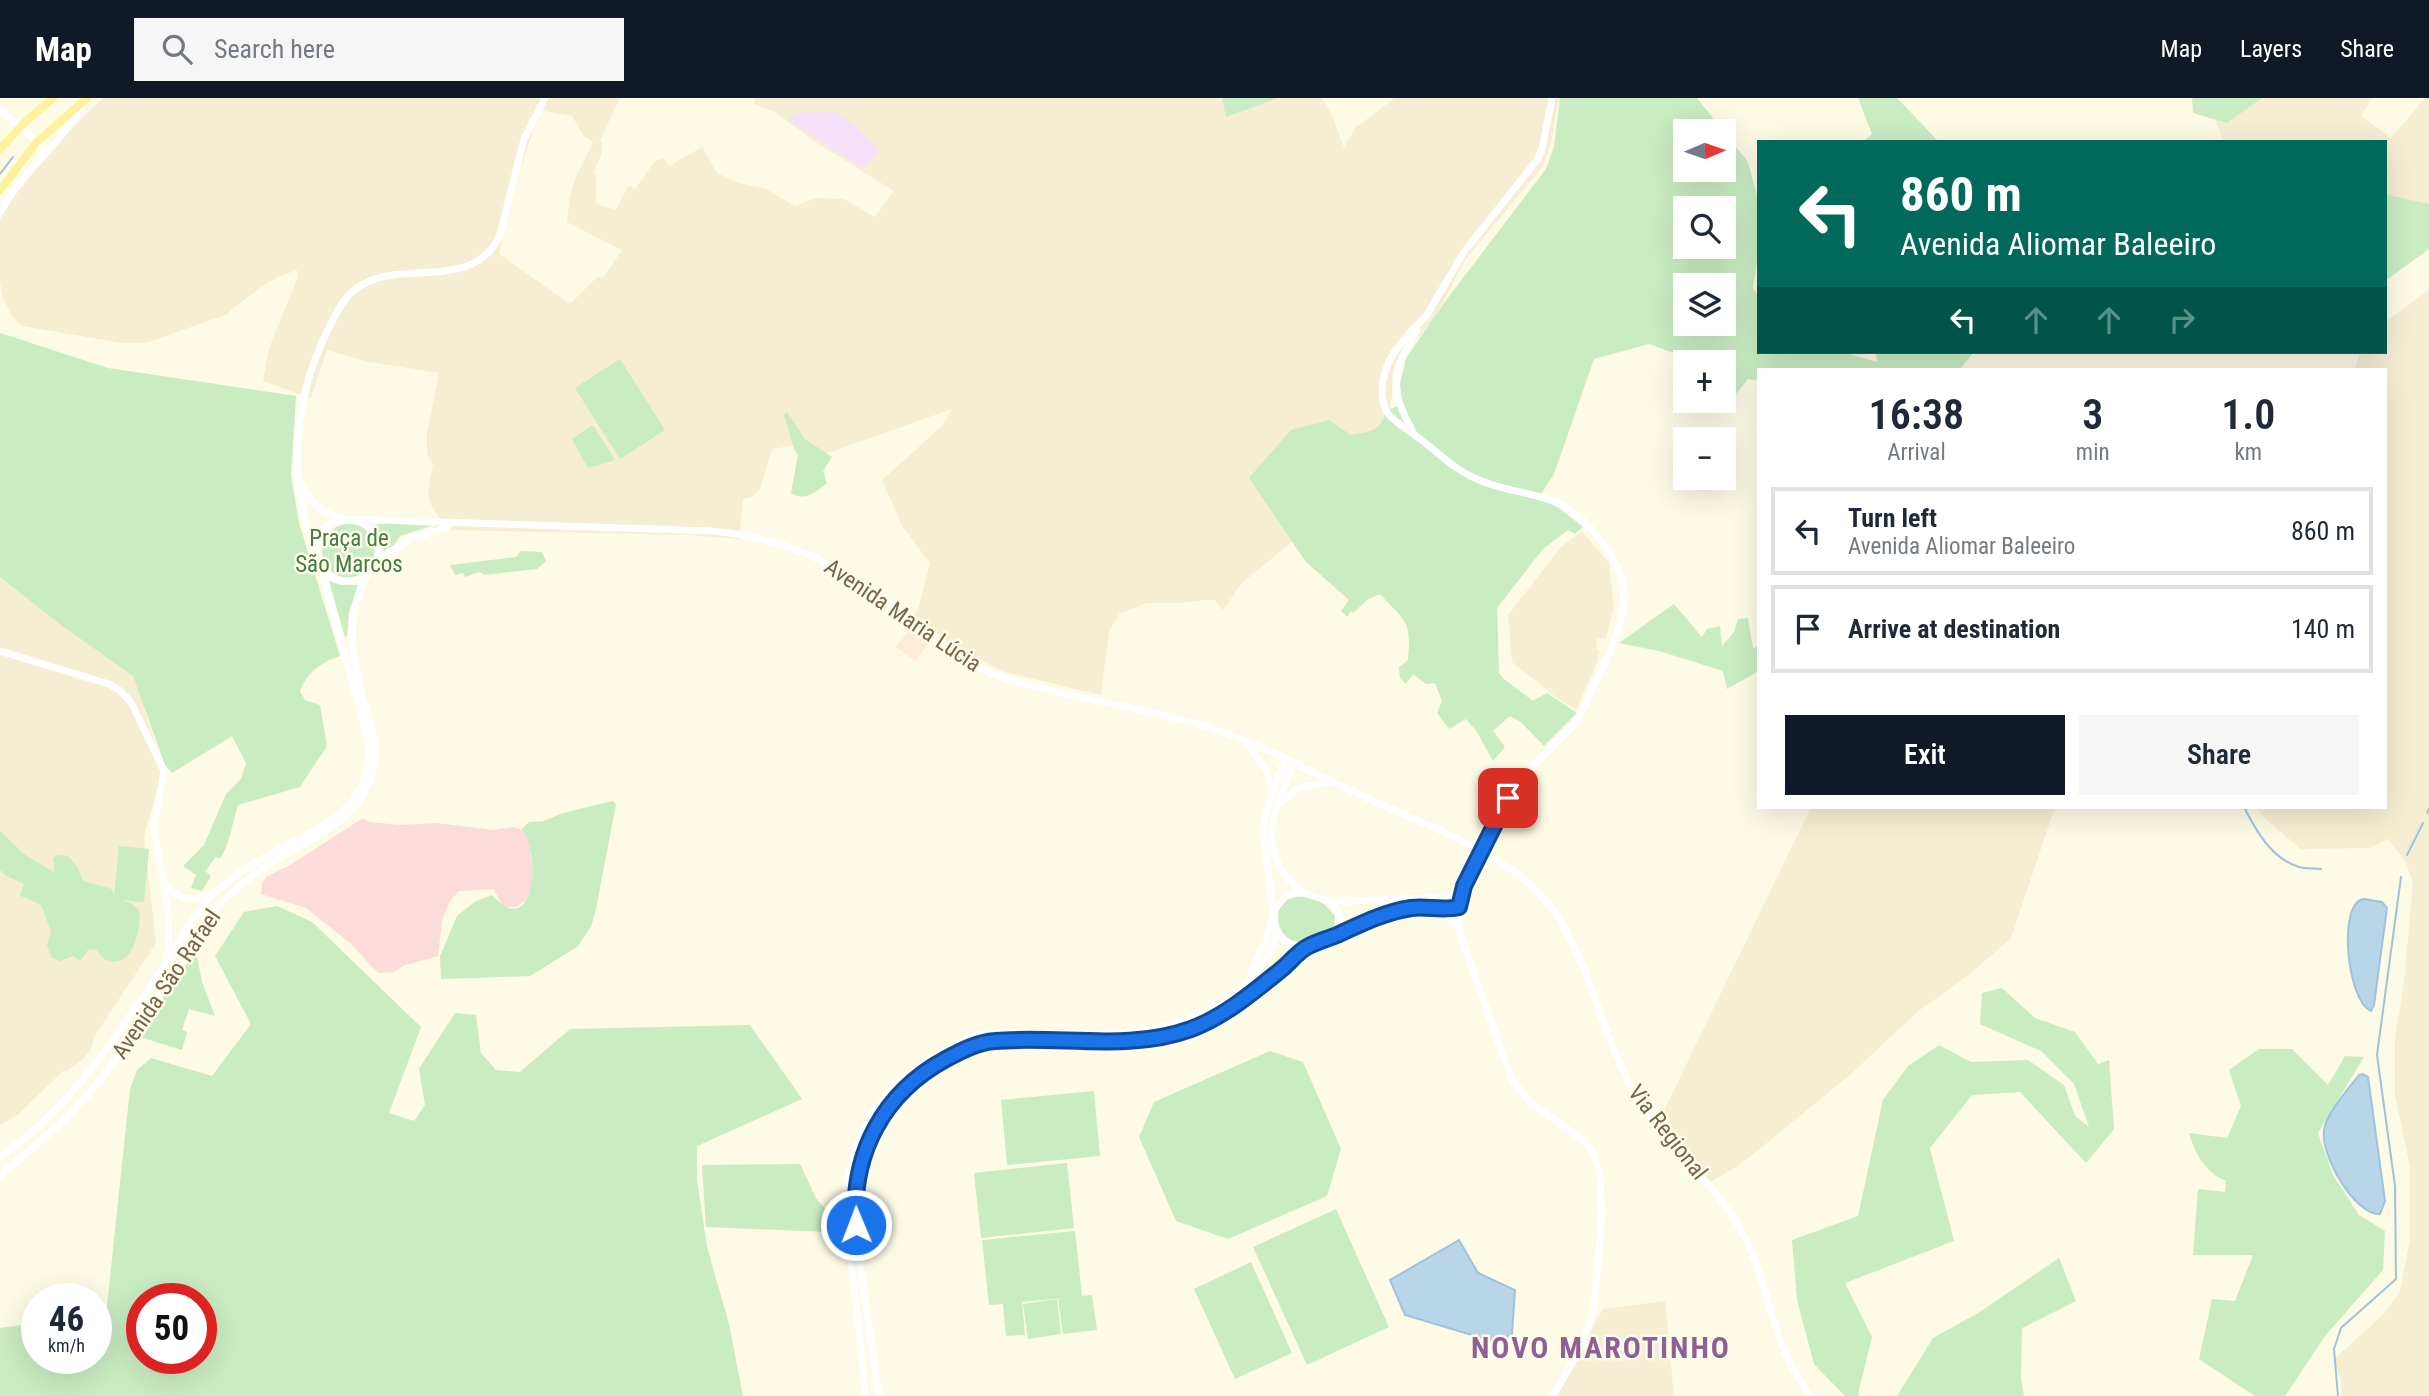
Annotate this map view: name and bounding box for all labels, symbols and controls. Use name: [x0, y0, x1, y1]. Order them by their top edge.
search box: [134, 18, 624, 81]
text: Map: [35, 30, 92, 69]
icon: search: [158, 30, 196, 68]
text: Search here: [214, 34, 335, 64]
text: Map: [2161, 35, 2202, 63]
text: Layers: [2240, 35, 2302, 63]
text: Share: [2340, 35, 2394, 63]
north arrow: [1673, 119, 1736, 182]
map controls: [1673, 119, 1736, 490]
text: 860 m: [1900, 166, 2022, 223]
icon: left: [1785, 168, 1876, 259]
button: search: [1673, 196, 1736, 259]
text: Avenida Aliomar Baleeiro: [1900, 225, 2216, 263]
button: layers: [1673, 273, 1736, 336]
icon: left: [1944, 301, 1982, 339]
icon: ahead: [2017, 301, 2055, 339]
icon: ahead: [2090, 301, 2128, 339]
icon: right: [2163, 301, 2201, 339]
button: +: [1673, 350, 1736, 413]
text: 16:38: [1869, 390, 1964, 439]
text: 3: [2082, 390, 2103, 439]
text: 1.0: [2221, 390, 2275, 439]
button: −: [1673, 427, 1736, 490]
text: Arrival: [1887, 439, 1946, 466]
text: min: [2076, 439, 2110, 466]
text: km: [2234, 439, 2262, 466]
text: Turn left: [1848, 503, 1937, 533]
icon: left: [1789, 512, 1827, 550]
text: 860 m: [2291, 516, 2355, 546]
park label: Praça de São Marcos: [295, 525, 403, 578]
text: Avenida Aliomar Baleeiro: [1848, 533, 2075, 560]
street label: Avenida Maria Lúcia: [819, 553, 986, 678]
icon: arrive: [1789, 610, 1827, 648]
text: Arrive at destination: [1848, 614, 2060, 644]
text: 140 m: [2291, 614, 2355, 644]
button: Exit: [1785, 715, 2065, 795]
button: Share: [2079, 715, 2359, 795]
pin: [1478, 768, 1538, 828]
icon: arrive: [1489, 779, 1527, 817]
street label: Avenida São Rafael: [106, 904, 226, 1064]
street label: Via Regional: [1622, 1079, 1713, 1185]
position arrow: [819, 1188, 893, 1262]
speed limit sign: 50: [126, 1283, 217, 1374]
text: 46: [49, 1299, 84, 1340]
district label: NOVO MAROTINHO: [1471, 1330, 1731, 1365]
text: km/h: [48, 1335, 85, 1356]

